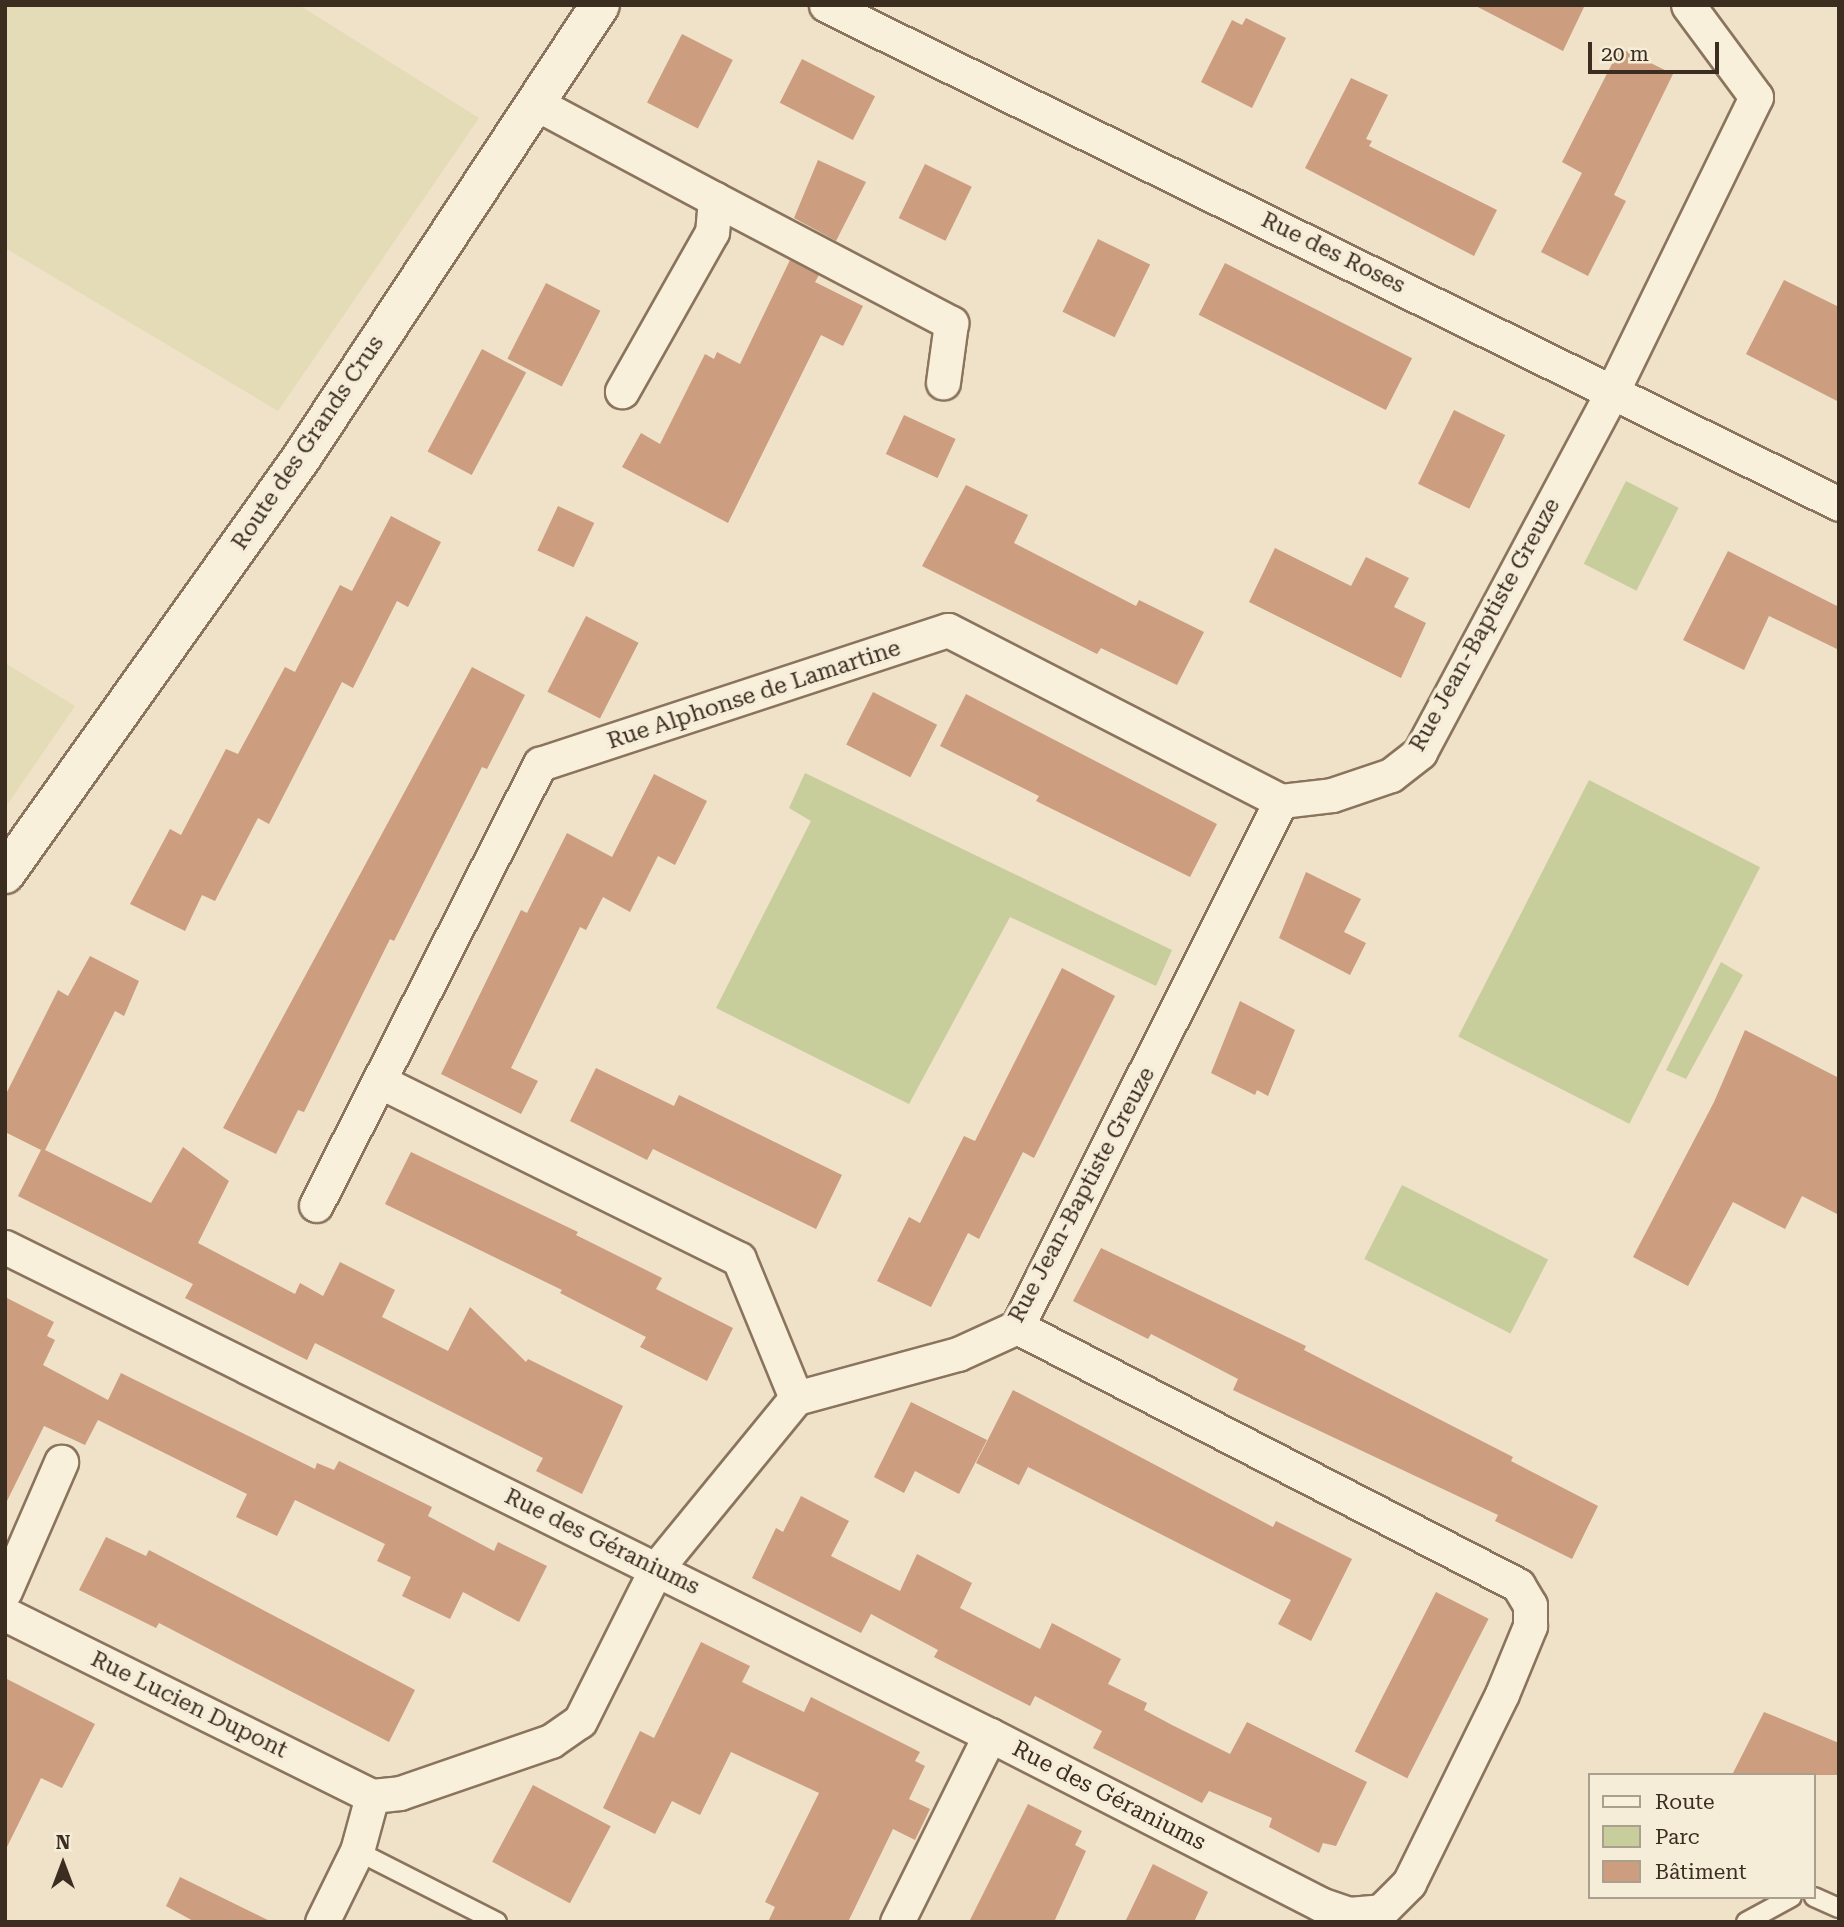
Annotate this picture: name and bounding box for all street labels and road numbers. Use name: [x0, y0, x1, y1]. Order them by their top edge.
street label: Rue des Roses: [1257, 206, 1409, 300]
street label: Route des Grands Crus: [226, 331, 390, 555]
street label: Rue Jean-Baptiste Greuze: [1404, 494, 1566, 756]
street label: Rue Alphonse de Lamartine: [604, 634, 904, 756]
street label: Rue Jean-Baptiste Greuze: [1003, 1063, 1161, 1327]
street label: Rue des Géraniums: [500, 1483, 704, 1601]
street label: Rue Lucien Dupont: [86, 1645, 292, 1765]
street label: Rue des Géraniums: [1008, 1735, 1210, 1857]

